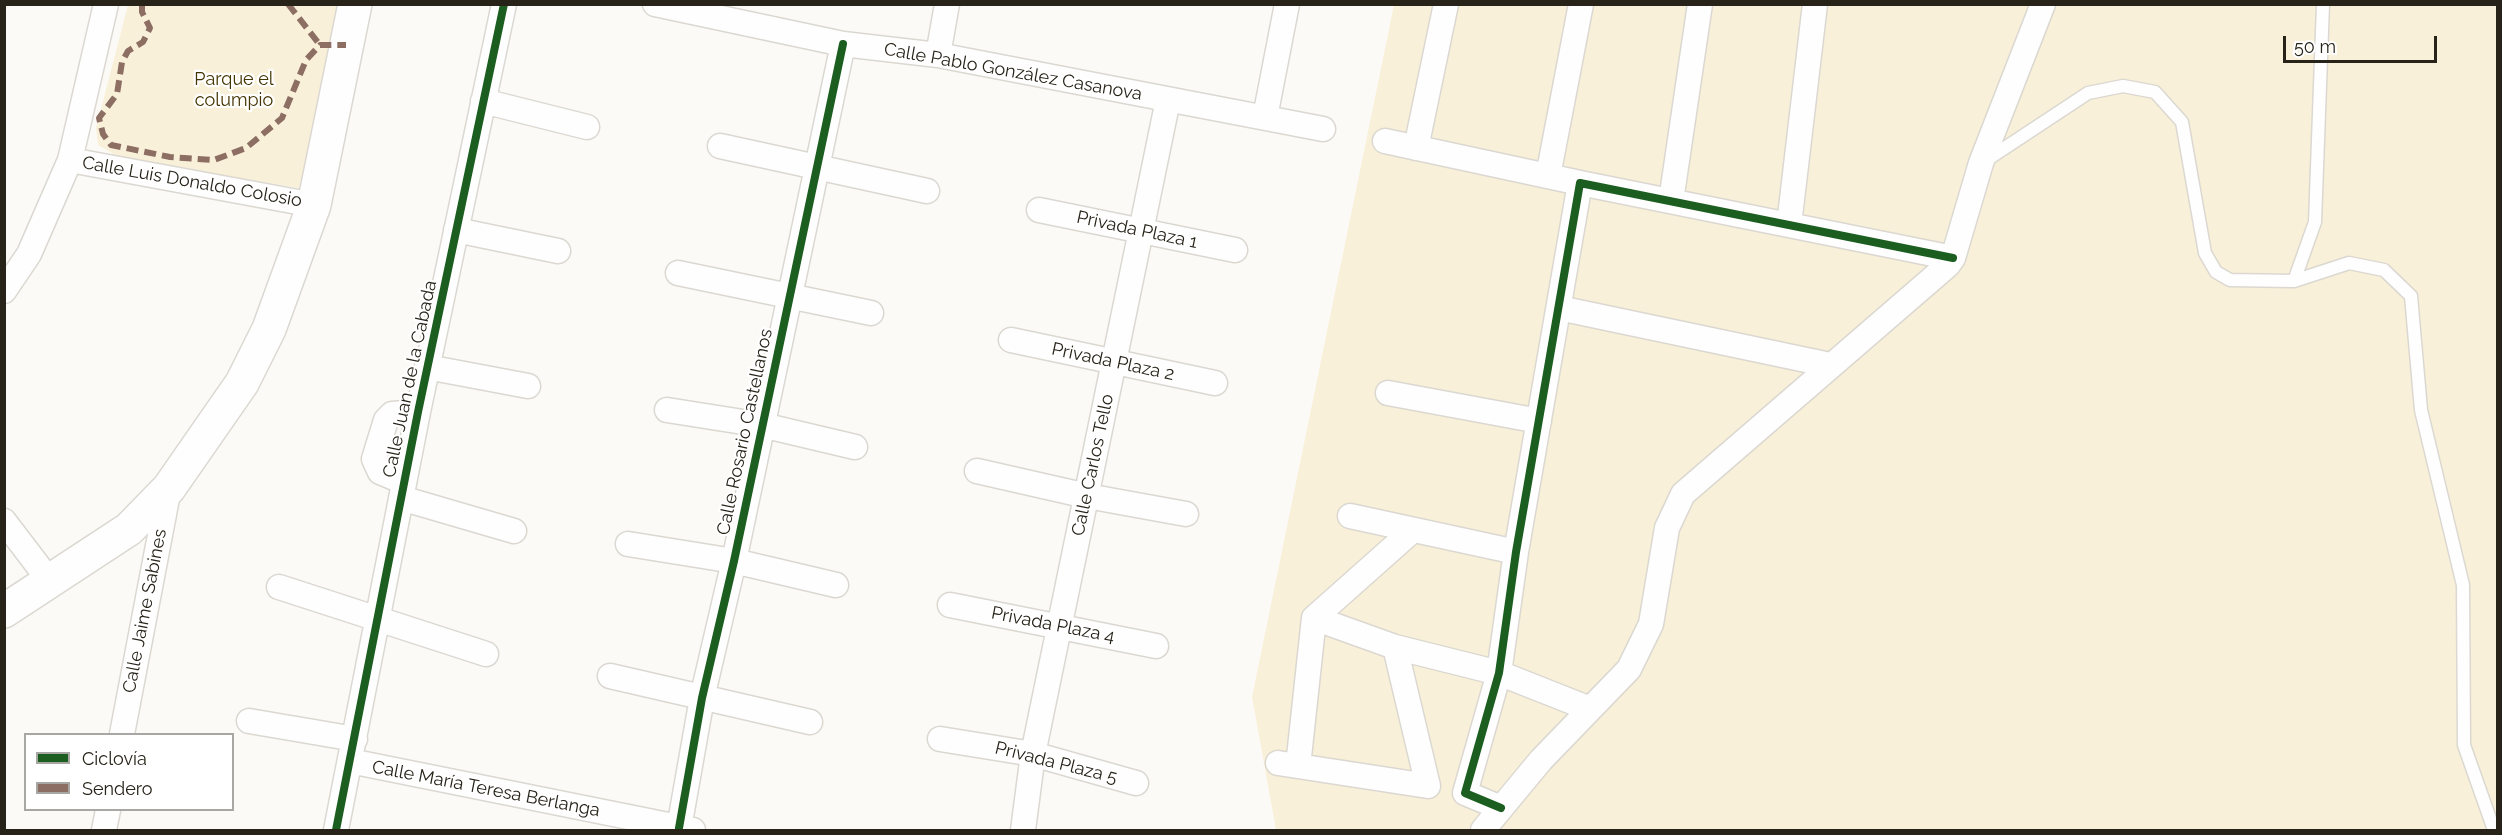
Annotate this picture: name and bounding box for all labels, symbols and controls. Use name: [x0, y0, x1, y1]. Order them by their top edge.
scale bar: [2286, 24, 2440, 62]
text: 50 m: [2294, 36, 2336, 57]
street label: Calle Pablo González Casanova: [882, 39, 1144, 105]
park label: Parque el columpio: [194, 69, 274, 112]
street label: Calle Luis Donaldo Colosio: [80, 152, 304, 212]
street label: Privada Plaza 1: [1075, 207, 1199, 253]
street label: Calle Juan de la Cabada: [379, 278, 441, 480]
street label: Calle Rosario Castellanos: [713, 327, 777, 537]
street label: Privada Plaza 2: [1050, 338, 1176, 386]
street label: Calle Carlos Tello: [1067, 392, 1119, 538]
street label: Calle Jaime Sabines: [119, 527, 171, 695]
street label: Privada Plaza 4: [989, 602, 1117, 648]
legend: [24, 733, 234, 811]
street label: Privada Plaza 5: [993, 737, 1119, 789]
text: Ciclovía: [82, 748, 147, 769]
street label: Calle María Teresa Berlanga: [370, 756, 602, 822]
text: Sendero: [82, 778, 153, 799]

